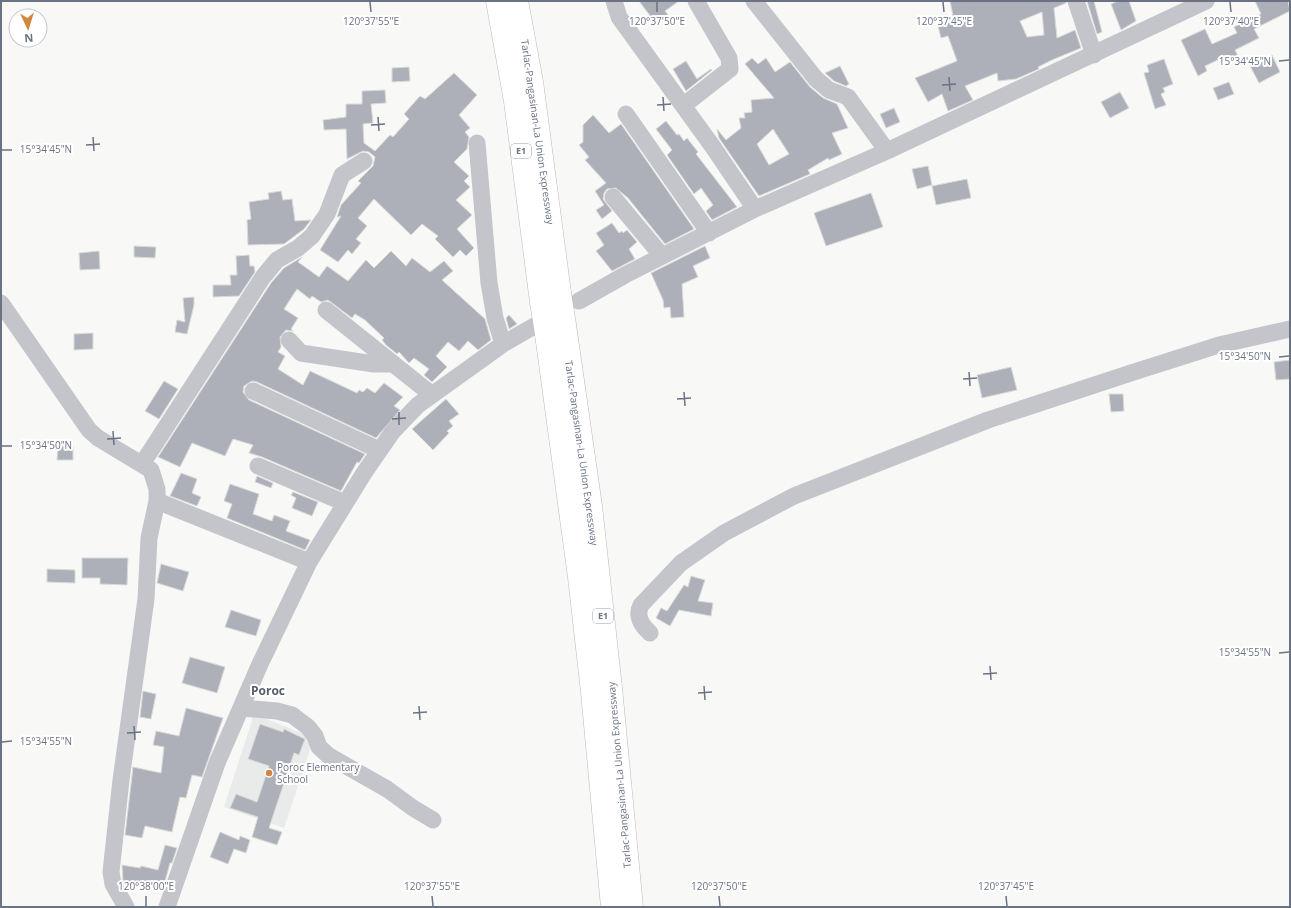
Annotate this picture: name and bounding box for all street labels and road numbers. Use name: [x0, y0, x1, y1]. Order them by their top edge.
street label: Tarlac-Pangasinan-La Union Expressway: [518, 39, 558, 226]
road number: E1: [511, 144, 531, 158]
street label: Tarlac-Pangasinan-La Union Expressway: [562, 360, 602, 547]
road number: E1: [593, 609, 613, 623]
street label: Tarlac-Pangasinan-La Union Expressway: [604, 680, 634, 869]

